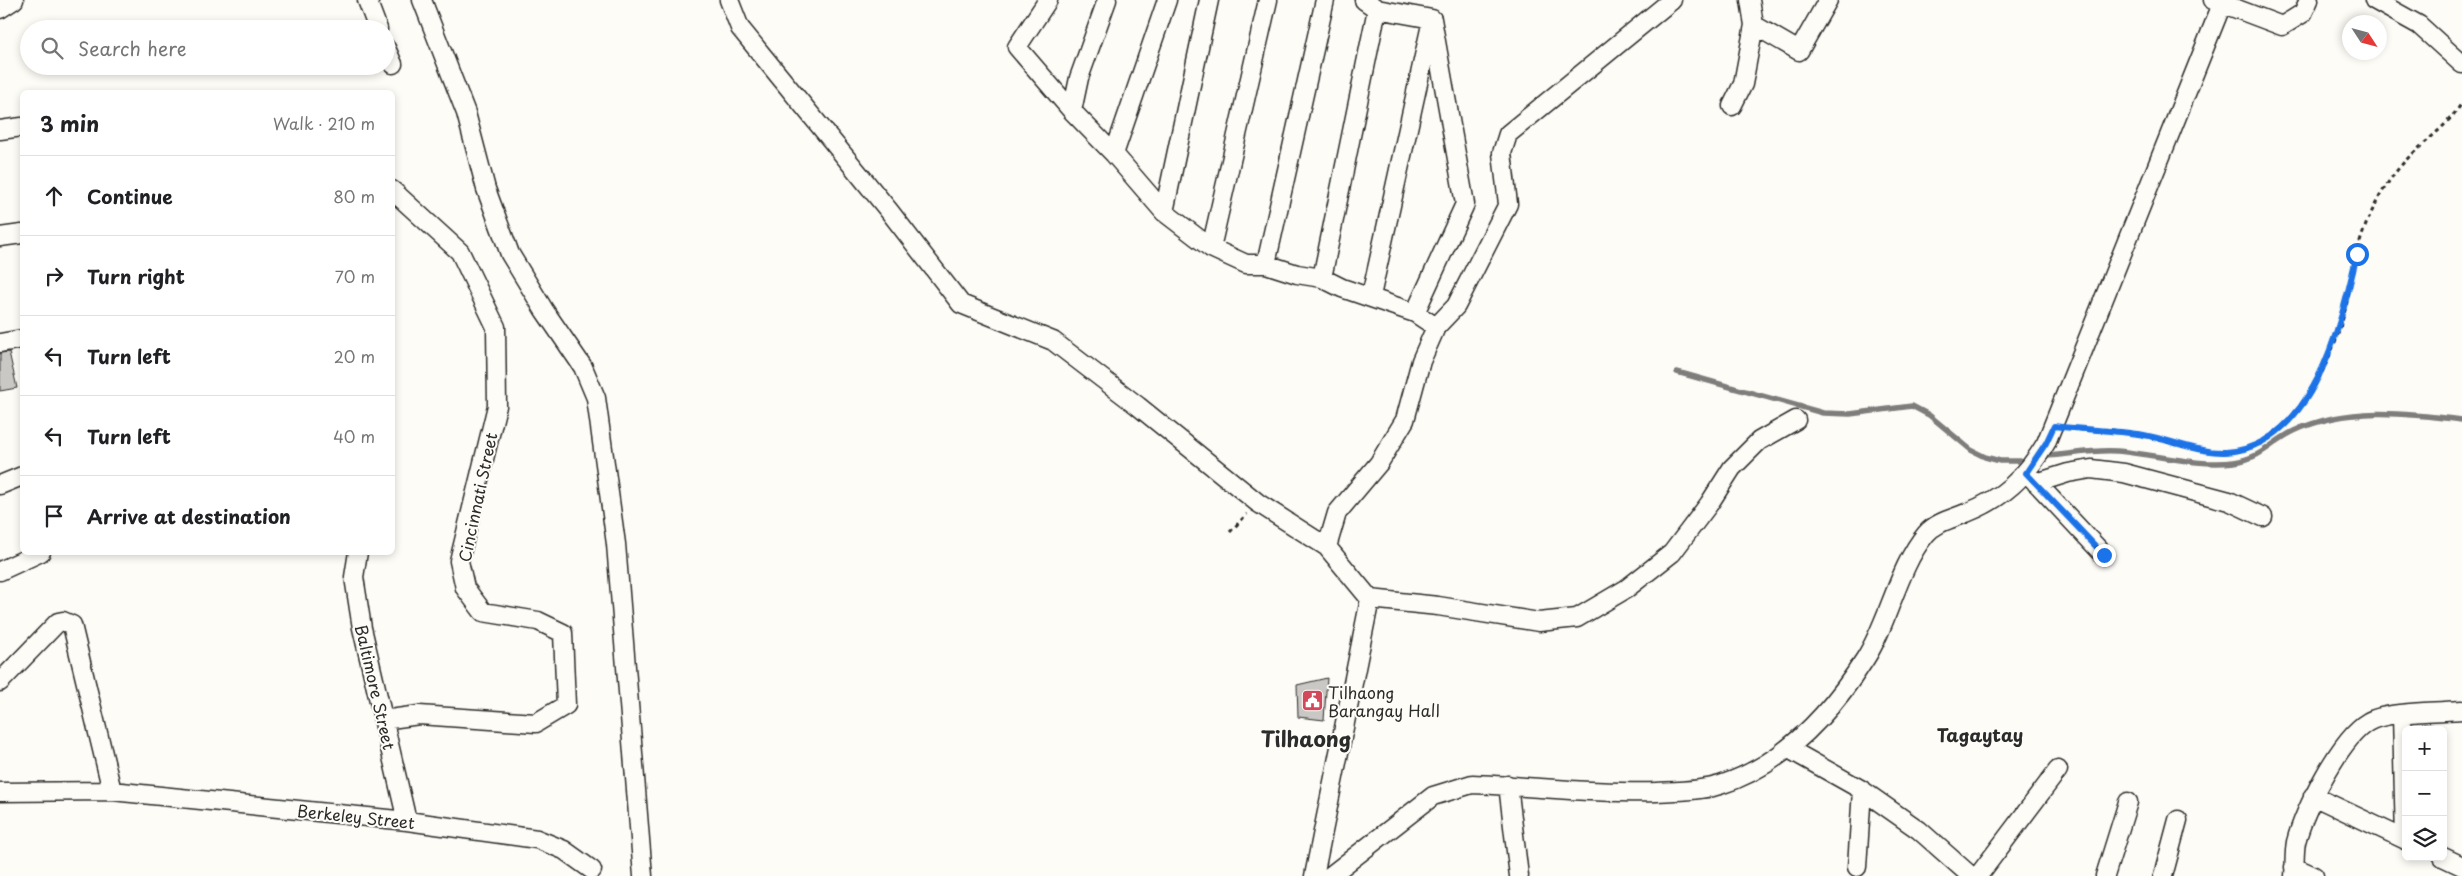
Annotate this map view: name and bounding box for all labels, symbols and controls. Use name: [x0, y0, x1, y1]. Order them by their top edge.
north arrow: [2342, 15, 2387, 60]
search box: [20, 20, 395, 75]
icon: search: [38, 34, 66, 62]
text: Search here: [78, 34, 187, 62]
text: 3 min: [40, 107, 99, 139]
text: Walk · 210 m: [273, 111, 375, 135]
icon: ahead: [40, 182, 68, 210]
text: Continue: [87, 182, 173, 210]
text: 80 m: [333, 184, 375, 208]
route start: [2346, 243, 2369, 266]
icon: right: [40, 262, 68, 290]
text: Turn right: [87, 262, 185, 290]
text: 70 m: [335, 264, 375, 288]
icon: left: [40, 342, 68, 370]
text: Turn left: [87, 342, 171, 370]
text: 20 m: [334, 344, 375, 368]
icon: left: [40, 422, 68, 450]
text: Turn left: [87, 422, 171, 450]
text: 40 m: [333, 424, 375, 448]
street label: Cincinnati Street: [452, 430, 503, 564]
icon: arrive: [40, 502, 68, 530]
text: Arrive at destination: [87, 502, 291, 530]
route end: [2093, 544, 2116, 567]
street label: Baltimore Street: [350, 622, 402, 753]
place label: Tilhaong Barangay Hall: [1328, 680, 1440, 722]
public building icon: Tilhaong Barangay Hall: [1300, 689, 1324, 713]
district label: Tagaytay: [1937, 721, 2023, 748]
district label: Tilhaong: [1261, 722, 1351, 754]
map controls: [2402, 726, 2447, 861]
button: +: [2402, 726, 2447, 771]
button: −: [2402, 771, 2447, 816]
street label: Berkeley Street: [296, 798, 416, 834]
button: layers: [2402, 816, 2447, 861]

